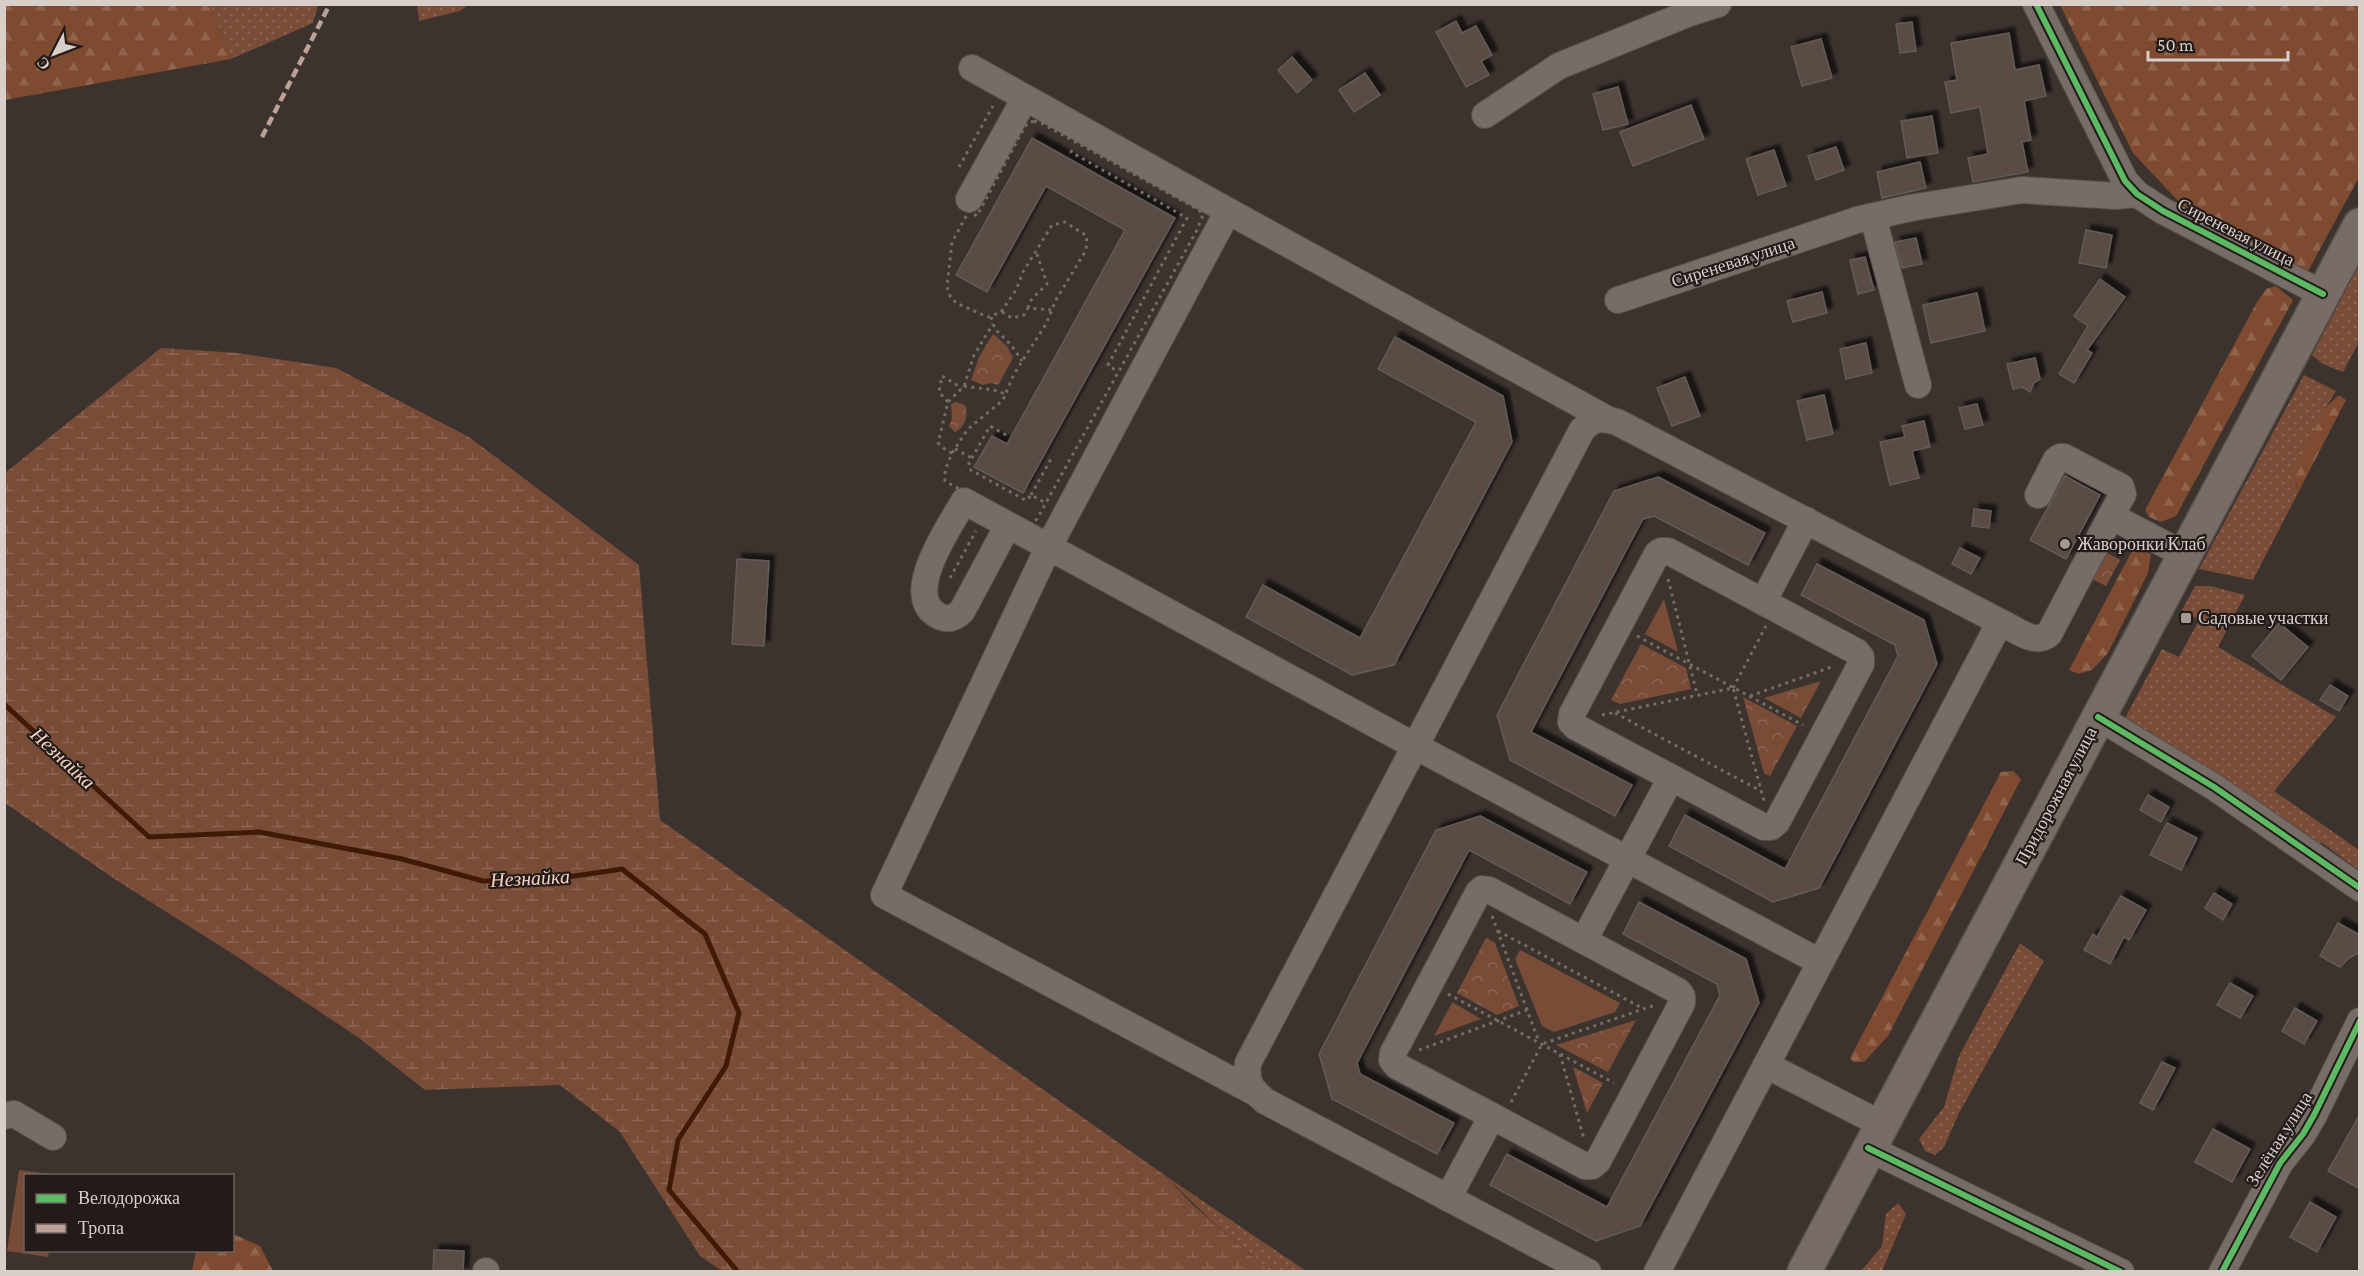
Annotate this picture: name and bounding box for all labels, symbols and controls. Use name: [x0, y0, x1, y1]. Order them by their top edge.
north arrow: [24, 24, 84, 84]
scale bar: [2148, 24, 2288, 62]
text: 50 m: [2157, 35, 2194, 55]
text: С: [33, 54, 53, 74]
street label: Сиреневая улица: [2174, 194, 2298, 270]
street label: Сиреневая улица: [1669, 233, 1797, 291]
place label: Жаворонки Клаб: [2077, 534, 2206, 554]
marker: Жаворонки Клаб: [2058, 537, 2072, 551]
place label: Садовые участки: [2198, 608, 2329, 628]
marker: Садовые участки: [2179, 611, 2193, 625]
water label: Незнайка: [26, 722, 100, 793]
street label: Придорожная улица: [2011, 724, 2101, 868]
water label: Незнайка: [489, 865, 570, 891]
street label: Зелёная улица: [2242, 1088, 2316, 1190]
legend: [24, 1174, 234, 1252]
text: Велодорожка: [78, 1188, 180, 1208]
text: Тропа: [78, 1218, 124, 1238]

